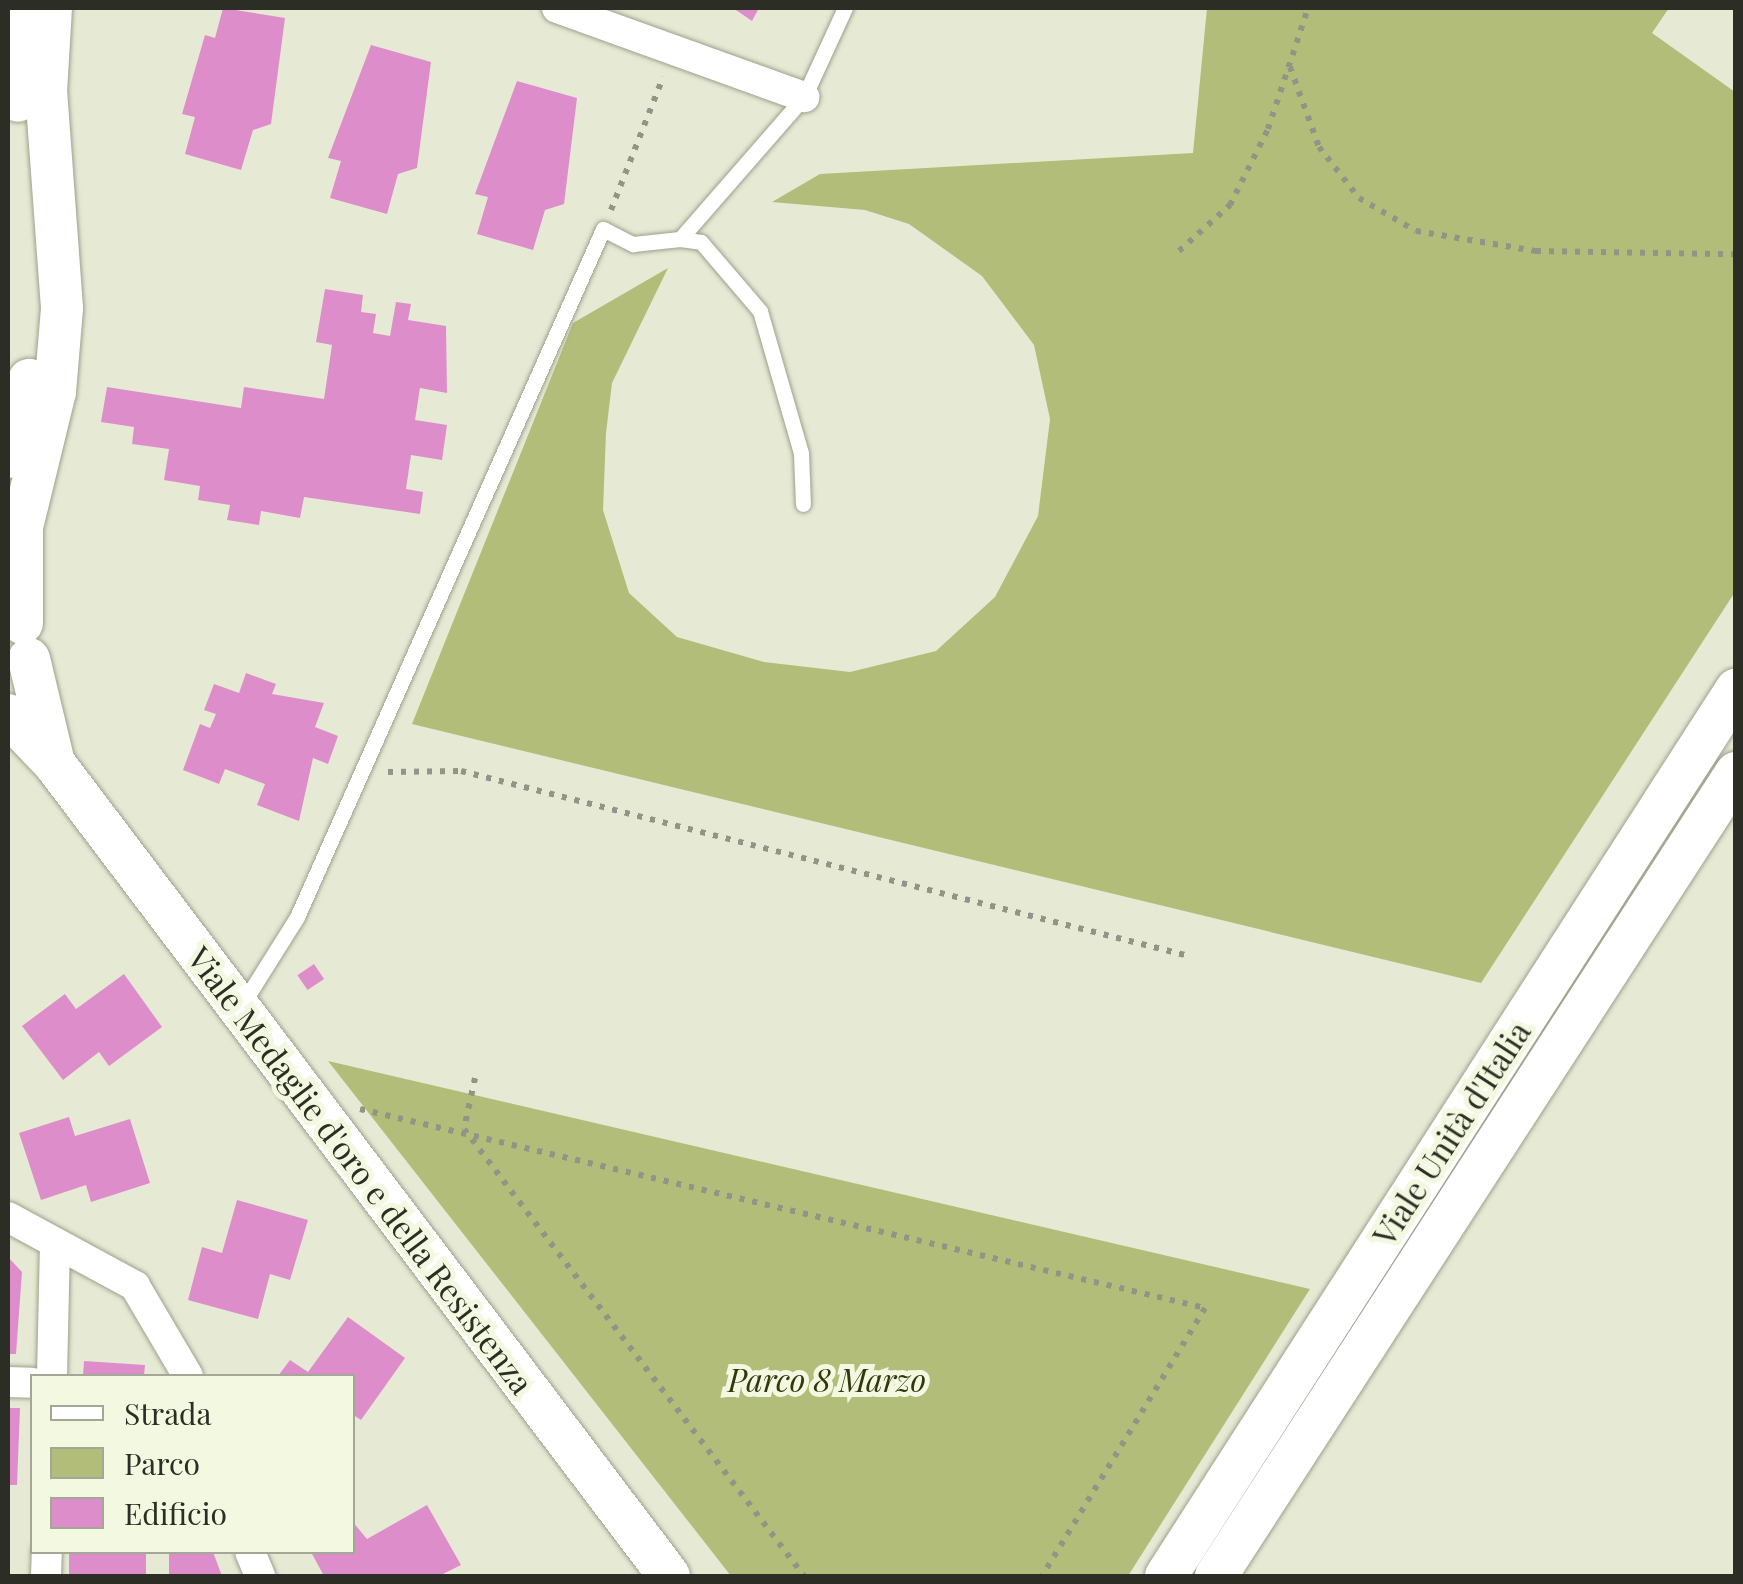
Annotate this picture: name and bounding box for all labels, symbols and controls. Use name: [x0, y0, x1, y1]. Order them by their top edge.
street label: Viale Medaglie d'oro e della Resistenza: [180, 939, 542, 1401]
street label: Viale Unità d'Italia: [1364, 1014, 1538, 1252]
park label: Parco 8 Marzo: [728, 1360, 926, 1398]
legend: [30, 1374, 355, 1554]
text: Strada: [124, 1393, 211, 1433]
text: Parco: [124, 1443, 200, 1483]
text: Edificio: [124, 1493, 227, 1533]

